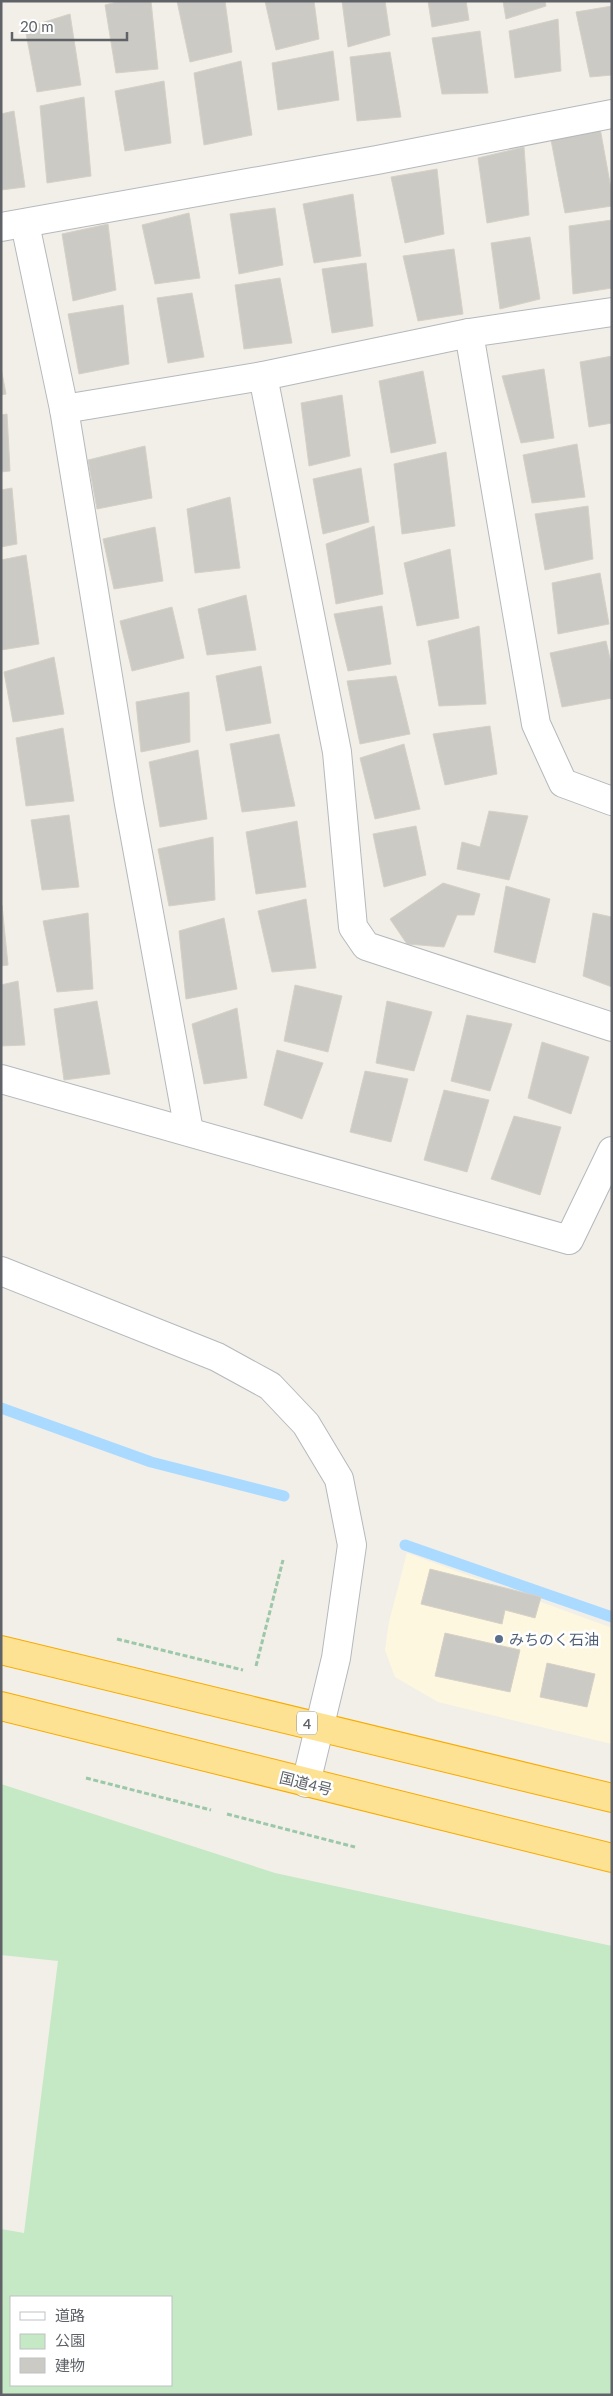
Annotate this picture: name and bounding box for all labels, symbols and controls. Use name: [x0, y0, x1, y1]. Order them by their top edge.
scale bar: [12, 10, 128, 42]
text: 20 m: [20, 17, 54, 35]
place label: みちのく石油: [509, 1630, 599, 1648]
marker: みちのく石油: [493, 1633, 505, 1645]
road number: 4: [297, 1712, 317, 1735]
street label: 国道4号: [278, 1768, 334, 1798]
legend: [10, 2296, 172, 2386]
text: 道路: [55, 2306, 85, 2324]
text: 公園: [55, 2331, 85, 2349]
text: 建物: [55, 2356, 85, 2374]

